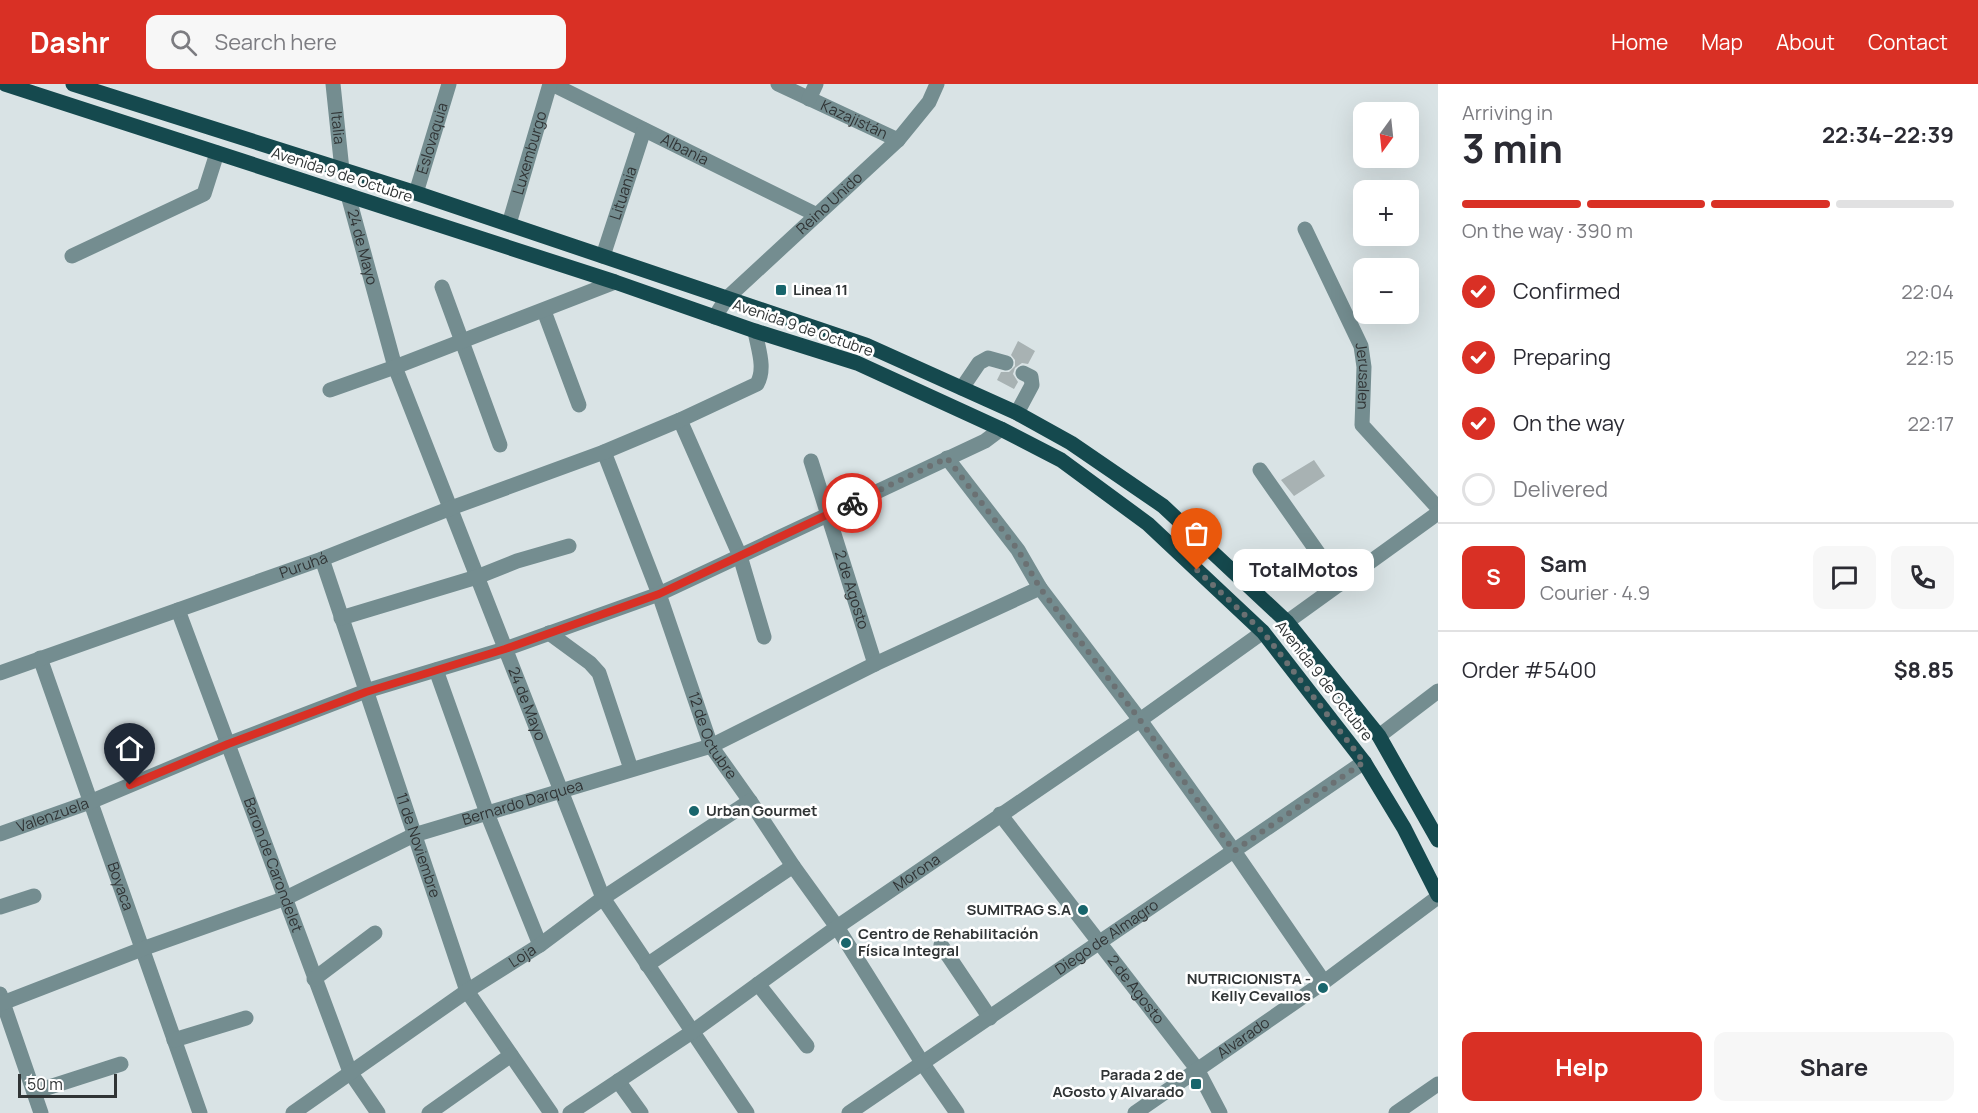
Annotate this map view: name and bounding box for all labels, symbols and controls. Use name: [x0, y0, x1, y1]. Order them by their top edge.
search box: [146, 15, 566, 69]
text: Dashr: [30, 23, 110, 61]
icon: search: [167, 26, 200, 59]
text: Search here: [215, 27, 337, 57]
text: Home: [1611, 28, 1668, 56]
text: Map: [1701, 28, 1743, 56]
text: About: [1776, 28, 1835, 56]
text: Contact: [1868, 28, 1948, 56]
street label: Kazajistán: [817, 94, 891, 144]
text: Arriving in: [1462, 99, 1553, 126]
street label: Eslovaquia: [411, 100, 453, 177]
north arrow: [1353, 102, 1419, 168]
map controls: [1353, 102, 1419, 324]
street label: Luxemburgo: [507, 108, 552, 197]
street label: Italia: [326, 110, 350, 145]
text: 22:34–22:39: [1822, 120, 1954, 150]
text: 3 min: [1462, 121, 1563, 175]
street label: Albania: [657, 128, 712, 170]
street label: Avenida 9 de Octubre: [269, 142, 416, 207]
street label: Lituania: [604, 164, 641, 223]
street label: Reino Unido: [791, 167, 867, 239]
button: +: [1353, 180, 1419, 246]
street label: 24 de Mayo: [342, 207, 383, 287]
text: On the way · 390 m: [1462, 217, 1633, 244]
button: −: [1353, 258, 1419, 324]
icon: check: [1462, 275, 1495, 308]
text: Confirmed: [1513, 276, 1621, 306]
text: 22:04: [1901, 278, 1954, 305]
place label: Linea 11: [793, 279, 848, 300]
marker: Linea 11: [774, 283, 788, 297]
street label: Avenida 9 de Octubre: [730, 294, 876, 362]
street label: Jerusalen: [1351, 341, 1375, 410]
icon: check: [1462, 341, 1495, 374]
text: Preparing: [1513, 342, 1611, 372]
text: 22:15: [1906, 344, 1954, 371]
icon: check: [1462, 407, 1495, 440]
text: On the way: [1513, 408, 1625, 438]
text: 22:17: [1907, 410, 1954, 437]
courier: [822, 473, 882, 533]
text: Delivered: [1513, 474, 1608, 504]
icon: bike: [836, 487, 869, 520]
pin: [1171, 508, 1222, 570]
icon: bag: [1180, 517, 1213, 550]
button: chat: [1813, 546, 1876, 609]
button: phone: [1891, 546, 1954, 609]
street label: Puruhá: [276, 547, 331, 583]
street label: 2 de Agosto: [830, 547, 874, 632]
callout: TotalMotos: [1233, 549, 1374, 591]
text: Sam: [1540, 549, 1587, 579]
text: TotalMotos: [1249, 556, 1358, 583]
text: S: [1486, 562, 1501, 592]
text: Courier · 4.9: [1540, 579, 1650, 606]
street label: Avenida 9 de Octubre: [1271, 616, 1378, 745]
text: Order #5400: [1462, 655, 1597, 685]
text: $8.85: [1894, 655, 1954, 685]
street label: 24 de Mayo: [503, 664, 551, 744]
street label: 12 de Octubre: [683, 689, 742, 783]
pin: [104, 723, 155, 785]
icon: home: [113, 732, 146, 765]
street label: Bernardo Darquea: [459, 774, 585, 830]
street label: 11 de Noviembre: [391, 790, 446, 901]
street label: Valenzuela: [14, 792, 92, 837]
street label: Baron de Carondelet: [239, 794, 308, 935]
place label: Urban Gourmet: [706, 800, 818, 821]
marker: Urban Gourmet: [687, 804, 701, 818]
street label: Morona: [889, 849, 944, 896]
street label: Boyaca: [102, 859, 139, 913]
street label: Diego de Almagro: [1051, 894, 1163, 980]
place label: SUMITRAG S.A: [966, 899, 1071, 920]
marker: SUMITRAG S.A: [1076, 903, 1090, 917]
place label: Centro de Rehabilitación Física Integral: [858, 923, 1038, 961]
marker: Centro de Rehabilitación Física Integral: [839, 936, 853, 950]
street label: Loja: [504, 939, 540, 972]
street label: 2 de Agosto: [1103, 951, 1170, 1028]
place label: NUTRICIONISTA - Kelly Cevallos: [1187, 968, 1311, 1006]
marker: NUTRICIONISTA - Kelly Cevallos: [1316, 981, 1330, 995]
street label: Alvarado: [1213, 1012, 1274, 1063]
button: Help: [1462, 1032, 1702, 1101]
button: Share: [1714, 1032, 1954, 1101]
place label: Parada 2 de AGosto y Alvarado: [1053, 1064, 1184, 1102]
scale bar: [18, 1071, 117, 1098]
text: 50 m: [27, 1073, 63, 1095]
marker: Parada 2 de AGosto y Alvarado: [1189, 1077, 1203, 1091]

